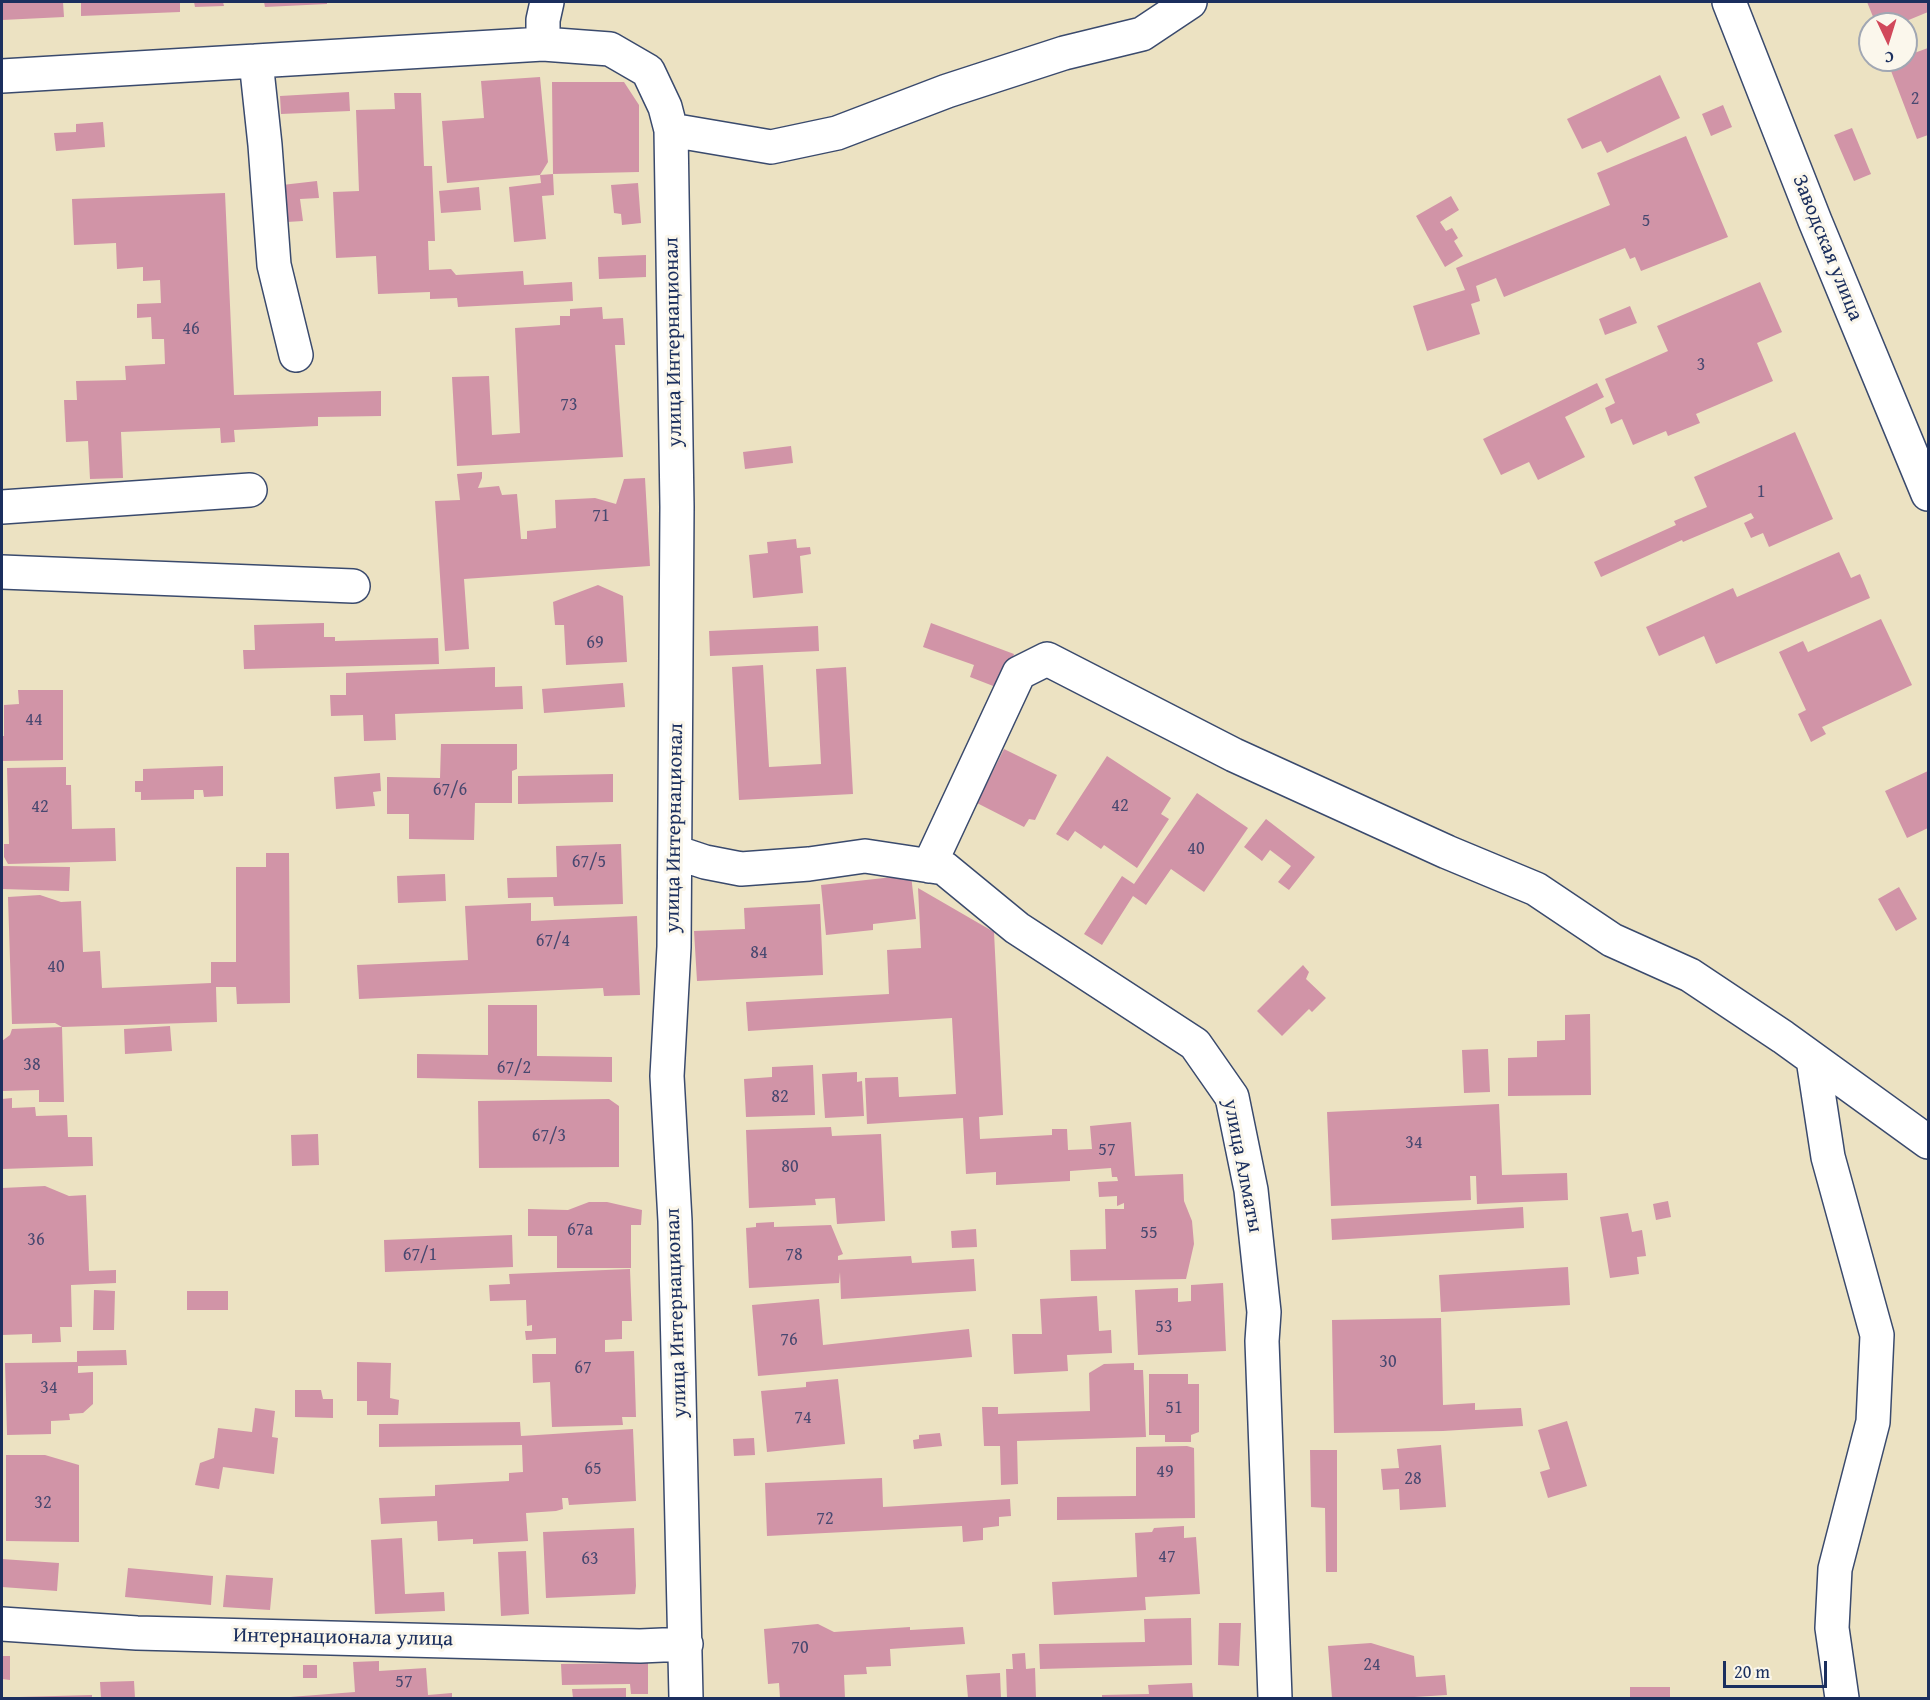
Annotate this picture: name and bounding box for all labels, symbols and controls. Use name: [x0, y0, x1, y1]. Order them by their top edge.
north arrow: [1858, 12, 1918, 72]
text: С: [1884, 46, 1894, 70]
house number: 2: [1911, 88, 1919, 110]
street label: Заводская улица: [1786, 171, 1868, 325]
house number: 5: [1642, 210, 1650, 232]
street label: улица Интернационал: [660, 237, 688, 447]
house number: 46: [182, 318, 200, 340]
house number: 3: [1697, 354, 1705, 376]
house number: 73: [560, 394, 578, 416]
house number: 1: [1757, 481, 1765, 503]
house number: 71: [592, 505, 610, 527]
house number: 69: [586, 632, 604, 654]
house number: 44: [25, 709, 43, 731]
street label: улица Интернационал: [661, 723, 689, 933]
house number: 67/6: [433, 779, 467, 801]
house number: 42: [1111, 795, 1129, 817]
house number: 42: [31, 796, 49, 818]
house number: 40: [1187, 838, 1205, 860]
house number: 67/5: [572, 851, 606, 873]
house number: 67/4: [536, 930, 570, 952]
house number: 84: [750, 942, 768, 964]
house number: 40: [47, 956, 65, 978]
house number: 38: [23, 1054, 41, 1076]
house number: 67/2: [497, 1057, 531, 1079]
house number: 82: [771, 1086, 789, 1108]
street label: улица Алматы: [1217, 1097, 1267, 1235]
house number: 67/3: [532, 1125, 566, 1147]
house number: 34: [1405, 1132, 1423, 1154]
house number: 57: [1098, 1139, 1116, 1161]
house number: 80: [781, 1156, 799, 1178]
street label: улица Интернационал: [661, 1208, 693, 1418]
house number: 67а: [567, 1219, 593, 1241]
house number: 55: [1140, 1222, 1158, 1244]
house number: 36: [27, 1229, 45, 1251]
house number: 67/1: [403, 1244, 437, 1266]
house number: 78: [785, 1244, 803, 1266]
house number: 53: [1155, 1316, 1173, 1338]
house number: 76: [780, 1329, 798, 1351]
house number: 30: [1379, 1351, 1397, 1373]
house number: 67: [574, 1357, 592, 1379]
house number: 34: [40, 1377, 58, 1399]
house number: 51: [1165, 1397, 1183, 1419]
house number: 74: [794, 1407, 812, 1429]
house number: 65: [584, 1458, 602, 1480]
house number: 49: [1156, 1461, 1174, 1483]
house number: 28: [1404, 1468, 1422, 1490]
house number: 32: [34, 1492, 52, 1514]
house number: 72: [816, 1508, 834, 1530]
house number: 47: [1158, 1546, 1176, 1568]
house number: 63: [581, 1548, 599, 1570]
street label: Интернационала улица: [233, 1623, 453, 1653]
house number: 70: [791, 1637, 809, 1659]
scale bar: [1726, 1649, 1830, 1687]
house number: 24: [1363, 1654, 1381, 1676]
text: 20 m: [1734, 1658, 1770, 1685]
house number: 57: [395, 1671, 413, 1693]

